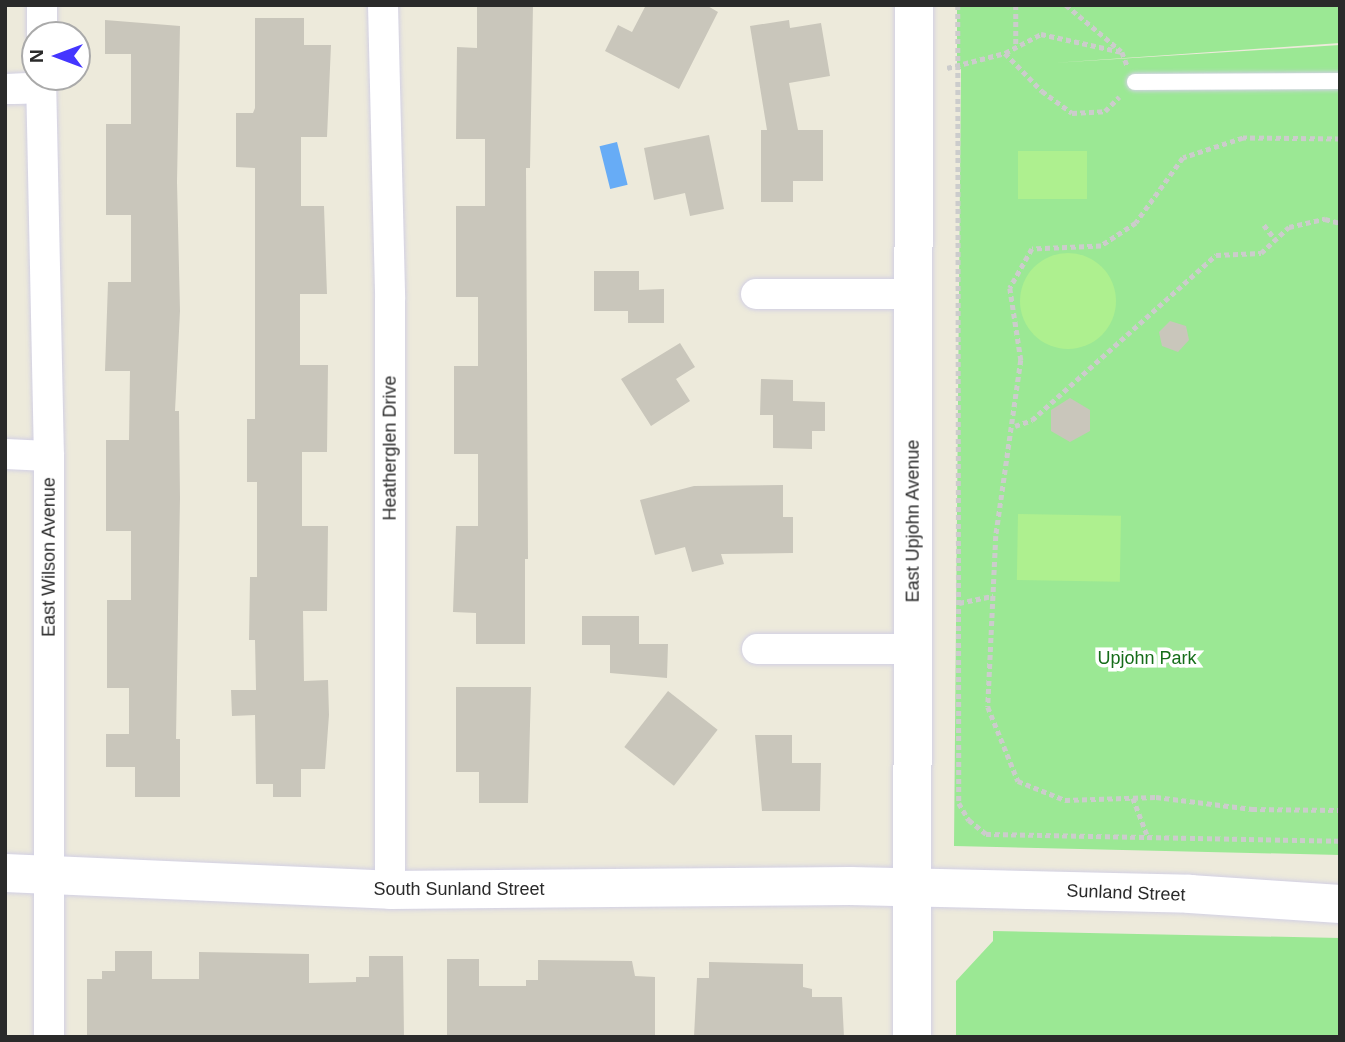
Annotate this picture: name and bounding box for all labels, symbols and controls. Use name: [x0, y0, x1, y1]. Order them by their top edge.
north arrow: [21, 21, 91, 91]
text: N: [26, 49, 47, 63]
street label: Heatherglen Drive: [379, 375, 401, 521]
street label: East Upjohn Avenue: [902, 439, 924, 603]
street label: East Wilson Avenue: [38, 477, 60, 637]
park label: Upjohn Park: [1097, 647, 1197, 669]
street label: South Sunland Street: [373, 878, 545, 900]
street label: Sunland Street: [1066, 880, 1186, 906]

